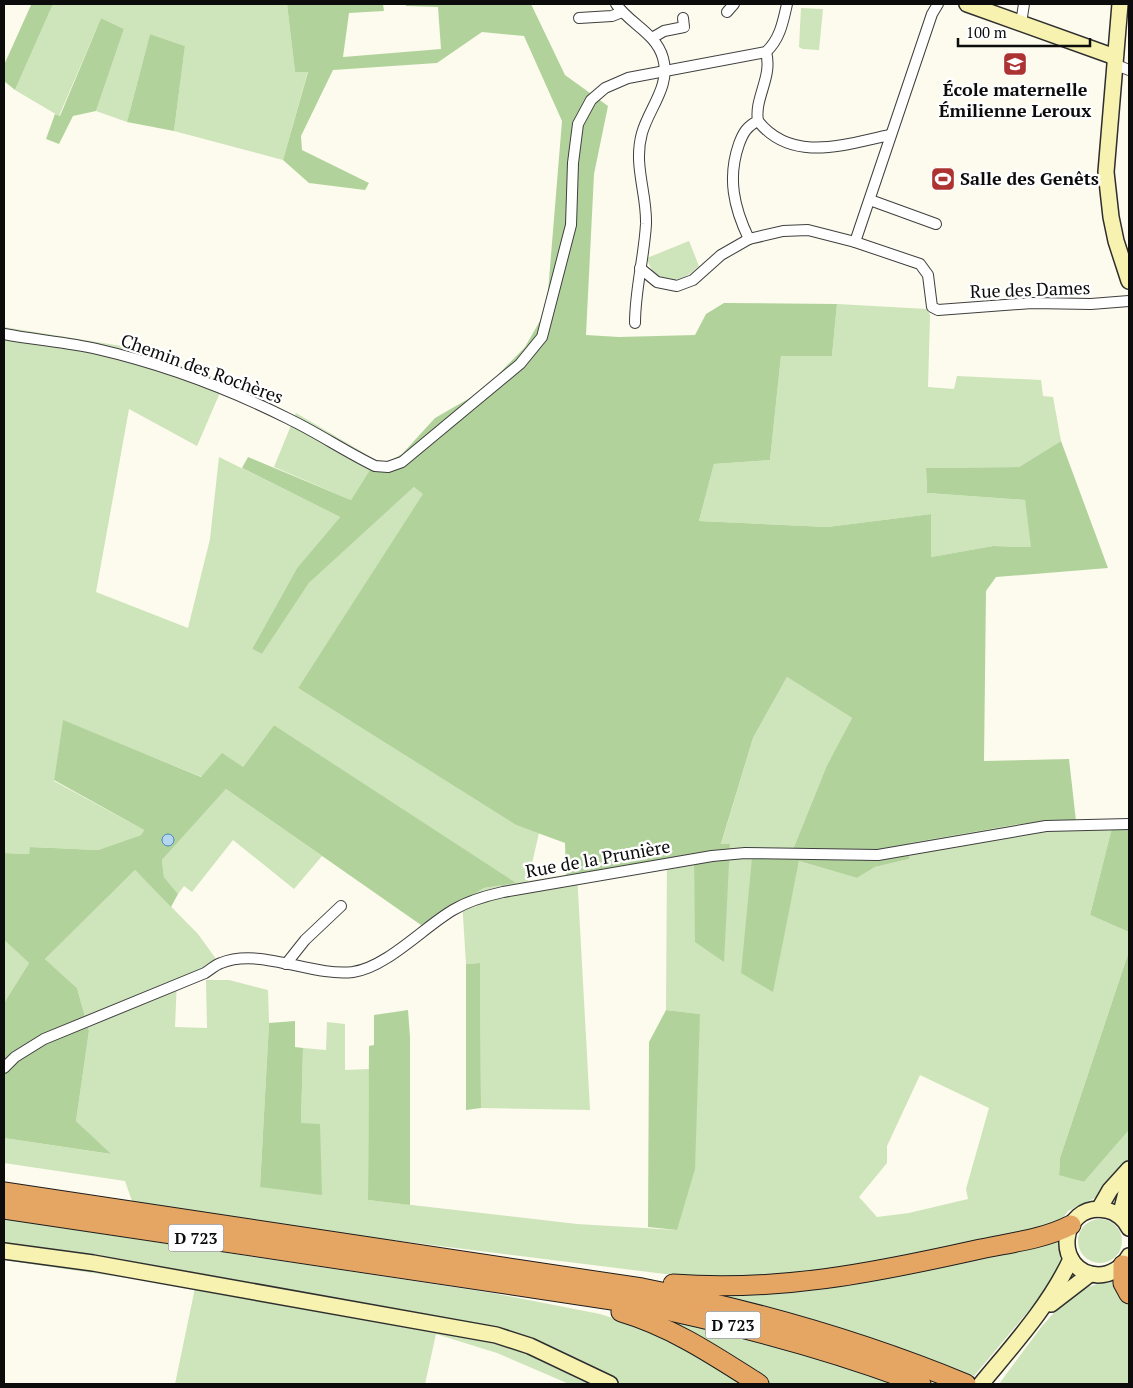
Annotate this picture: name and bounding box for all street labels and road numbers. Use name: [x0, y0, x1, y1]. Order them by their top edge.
street label: Rue des Dames: [969, 275, 1091, 303]
street label: Chemin des Rochères: [118, 327, 287, 409]
street label: Rue de la Prunière: [524, 833, 672, 883]
road number: D 723: [168, 1224, 224, 1252]
road number: D 723: [706, 1312, 760, 1338]

